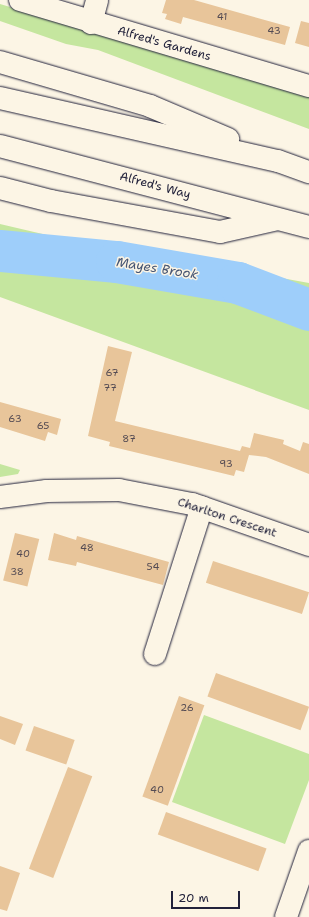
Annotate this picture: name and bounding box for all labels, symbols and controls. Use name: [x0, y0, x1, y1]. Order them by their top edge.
house number: 41: [217, 11, 227, 23]
street label: Alfred's Gardens: [116, 24, 212, 64]
house number: 43: [267, 25, 281, 37]
street label: Alfred's Way: [118, 170, 192, 202]
water label: Mayes Brook: [115, 255, 199, 283]
house number: 67: [106, 367, 118, 379]
house number: 77: [103, 382, 117, 394]
house number: 63: [8, 413, 22, 425]
house number: 65: [37, 420, 49, 432]
house number: 87: [122, 433, 136, 445]
house number: 93: [219, 458, 233, 470]
street label: Charlton Crescent: [176, 495, 278, 541]
house number: 48: [80, 542, 94, 554]
house number: 40: [16, 548, 30, 560]
house number: 54: [147, 561, 159, 573]
house number: 38: [10, 566, 24, 578]
house number: 26: [180, 702, 194, 714]
house number: 40: [150, 784, 164, 796]
scale bar: [173, 883, 242, 909]
text: 20 m: [178, 890, 209, 906]

